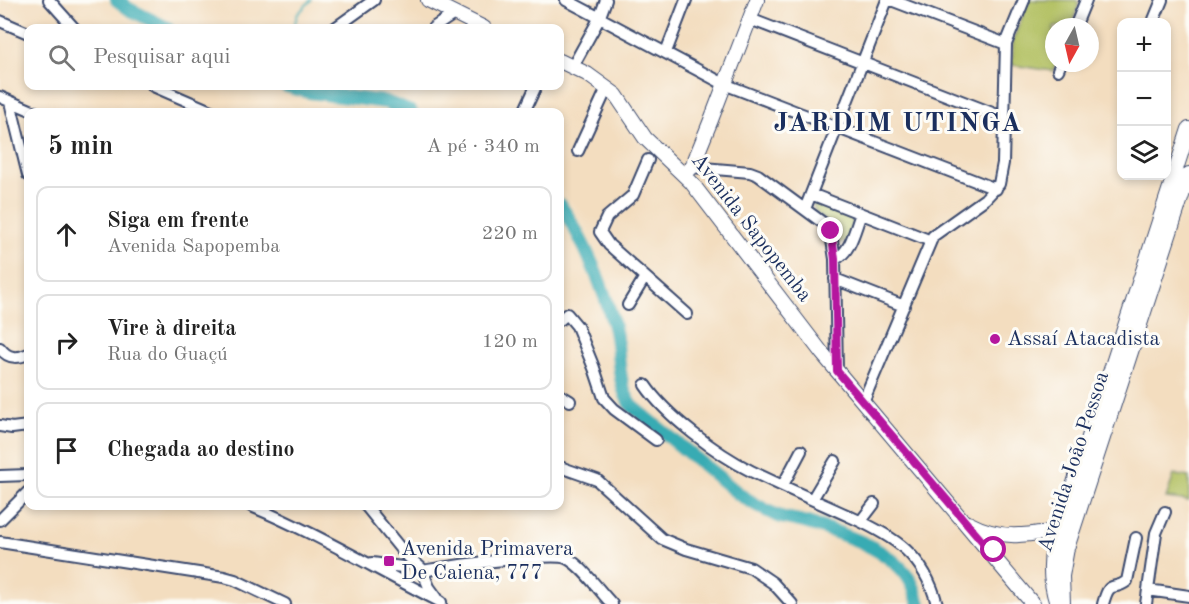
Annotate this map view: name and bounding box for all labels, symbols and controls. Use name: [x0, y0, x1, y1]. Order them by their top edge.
north arrow: [1045, 18, 1099, 72]
map controls: [1117, 18, 1171, 180]
button: +: [1117, 18, 1171, 72]
search box: [24, 24, 564, 90]
icon: search: [45, 41, 78, 74]
text: Pesquisar aqui: [93, 46, 230, 68]
button: −: [1117, 72, 1171, 126]
district label: JARDIM UTINGA: [774, 110, 1023, 137]
button: layers: [1117, 126, 1171, 180]
text: 5 min: [48, 134, 113, 160]
text: A pé · 340 m: [426, 137, 540, 157]
street label: Avenida Sapopemba: [687, 150, 815, 306]
text: Siga em frente: [107, 210, 249, 232]
route end: [817, 217, 843, 243]
icon: ahead: [50, 218, 83, 251]
text: 220 m: [482, 224, 538, 244]
text: Avenida Sapopemba: [107, 237, 280, 257]
text: Vire à direita: [107, 318, 237, 340]
icon: right: [50, 326, 83, 359]
place label: Assaí Atacadista: [1007, 329, 1160, 350]
text: 120 m: [482, 332, 538, 352]
marker: Assaí Atacadista: [988, 332, 1002, 346]
text: Rua do Guaçú: [107, 345, 228, 365]
street label: Avenida João Pessoa: [1035, 369, 1113, 555]
icon: arrive: [50, 434, 83, 467]
text: Chegada ao destino: [107, 439, 295, 461]
route start: [980, 536, 1006, 562]
place label: Avenida Primavera De Caiena, 777: [401, 539, 573, 584]
marker: Avenida Primavera De Caiena, 777: [382, 554, 396, 568]

